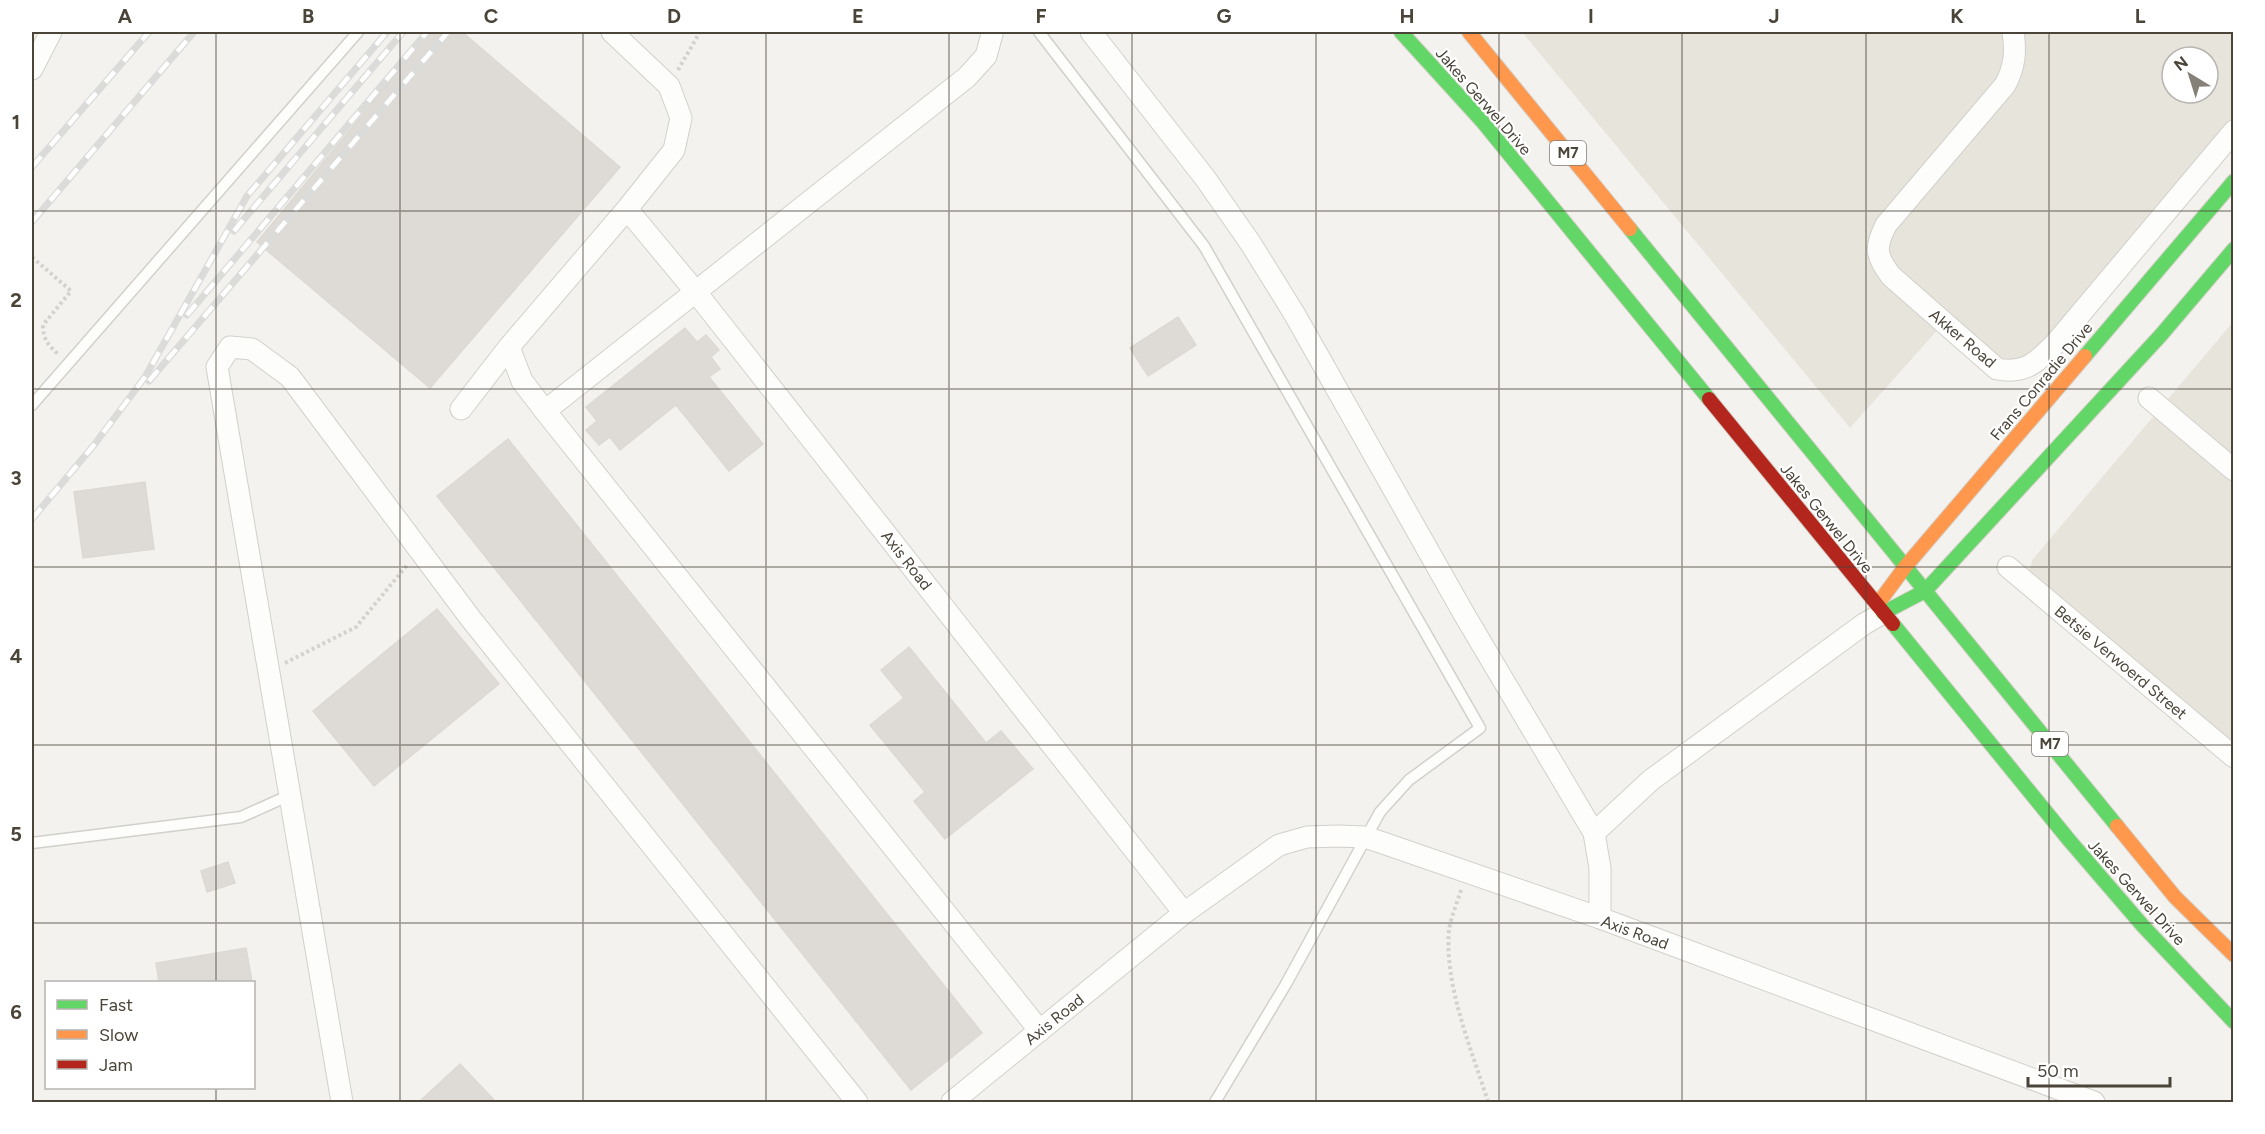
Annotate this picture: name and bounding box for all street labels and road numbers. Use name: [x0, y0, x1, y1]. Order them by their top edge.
street label: Jakes Gerwel Drive: [1432, 44, 1536, 159]
road number: M7: [1550, 141, 1586, 165]
street label: Akker Road: [1926, 305, 2000, 372]
street label: Frans Conradie Drive: [1986, 318, 2097, 444]
street label: Jakes Gerwel Drive: [1776, 459, 1877, 577]
street label: Axis Road: [877, 527, 936, 594]
street label: Betsie Verwoerd Street: [2051, 601, 2191, 723]
road number: M7: [2032, 732, 2068, 756]
street label: Jakes Gerwel Drive: [2084, 835, 2189, 949]
street label: Axis Road: [1599, 912, 1671, 953]
street label: Axis Road: [1021, 990, 1088, 1049]

